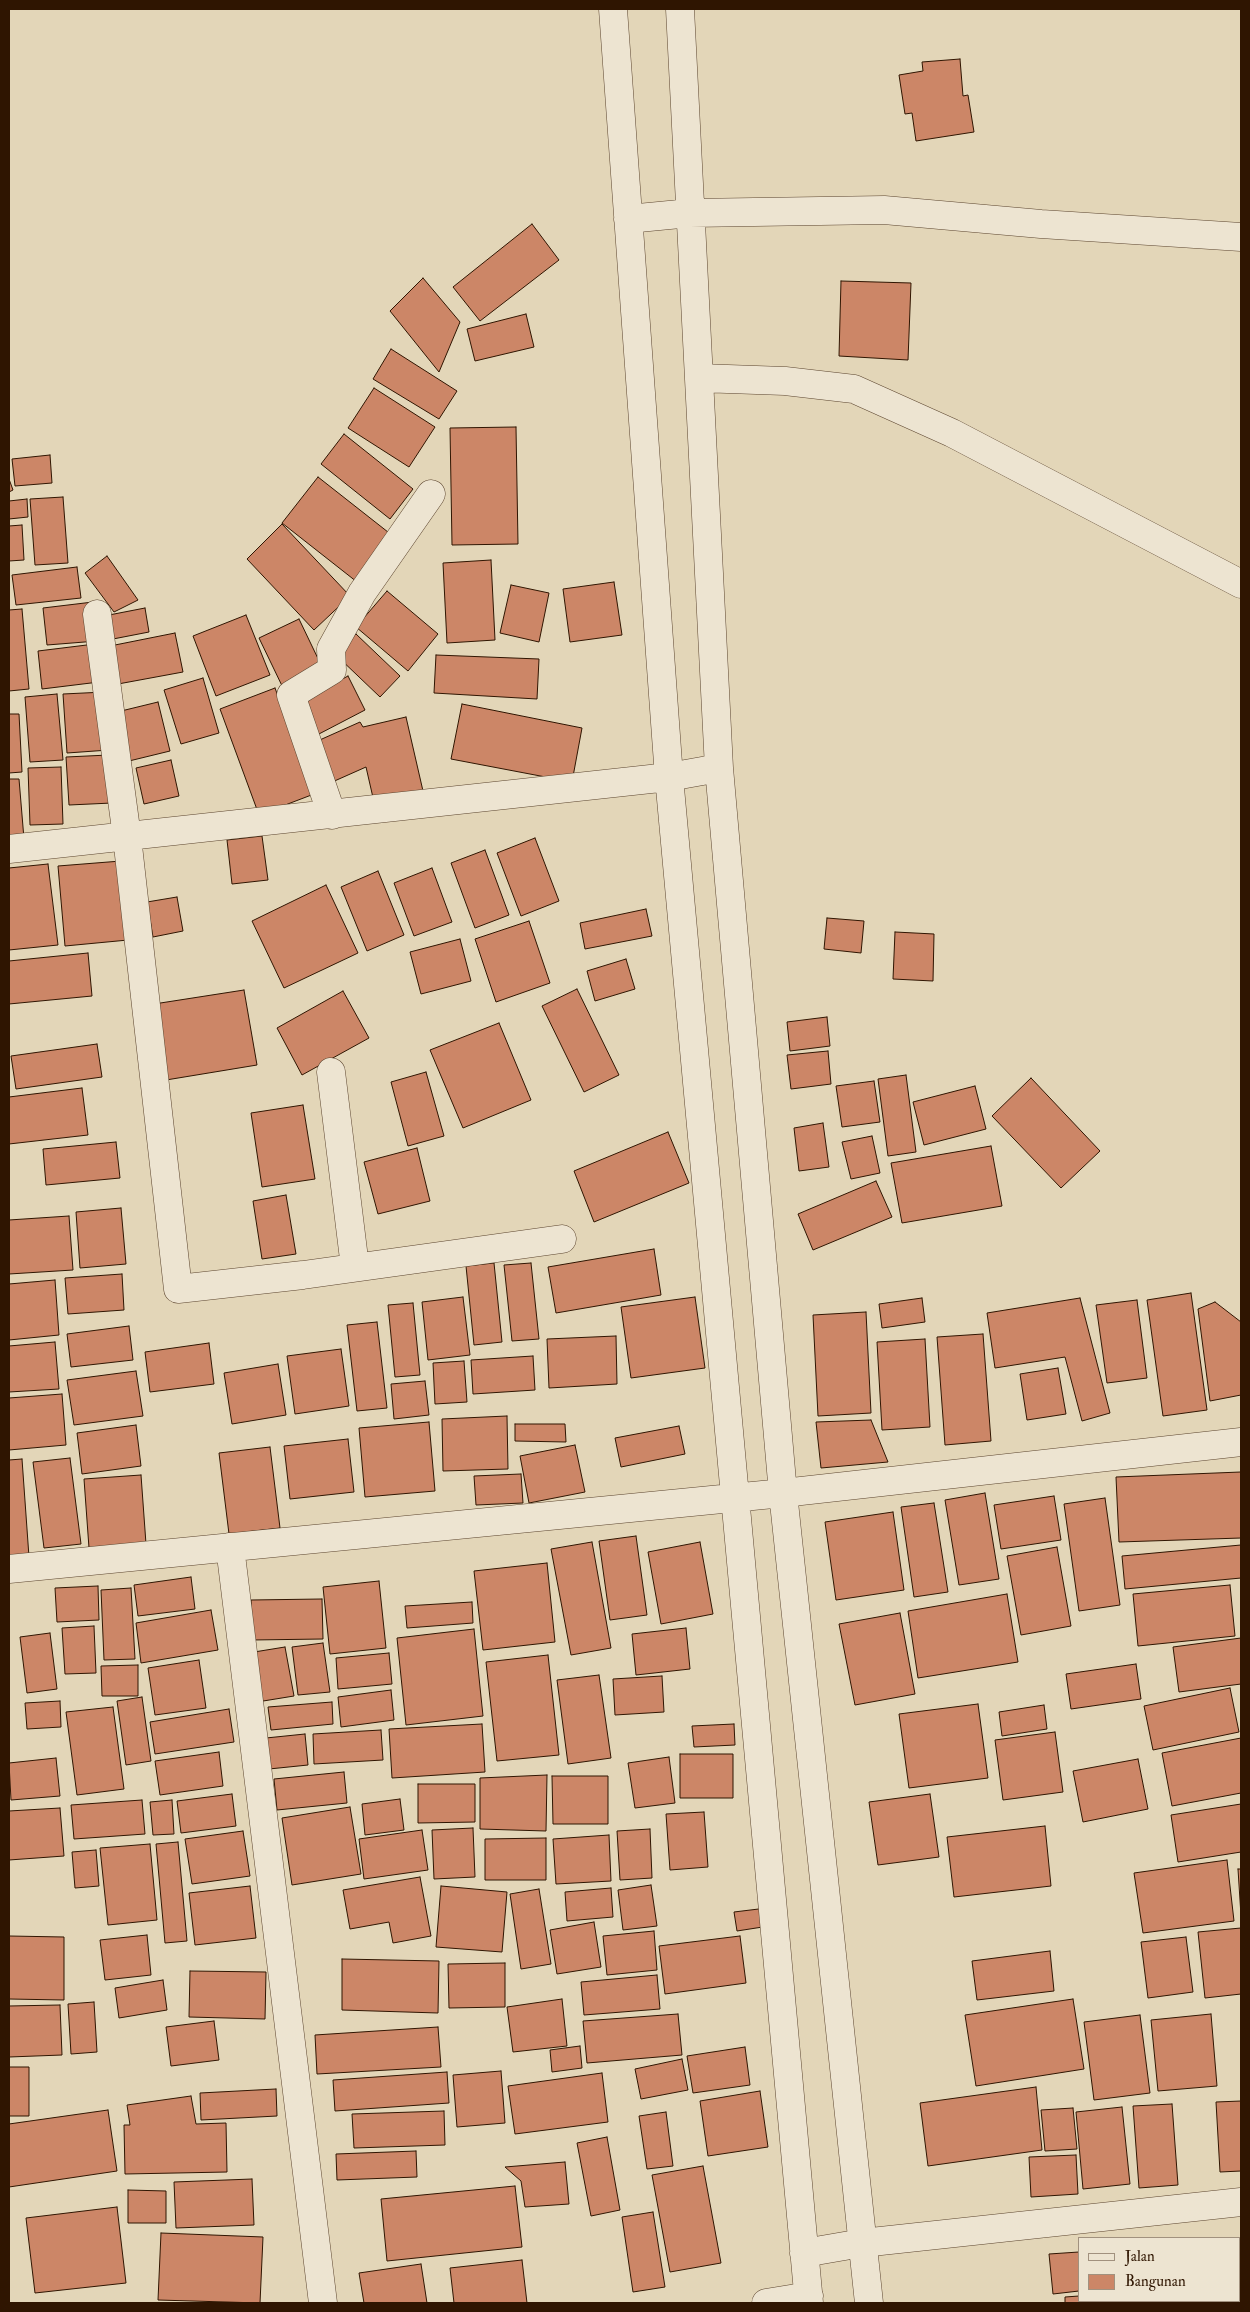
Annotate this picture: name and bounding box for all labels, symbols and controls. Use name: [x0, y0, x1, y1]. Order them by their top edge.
legend: [1078, 2237, 1240, 2302]
text: Jalan: [1125, 2247, 1155, 2266]
text: Bangunan: [1125, 2272, 1186, 2291]

